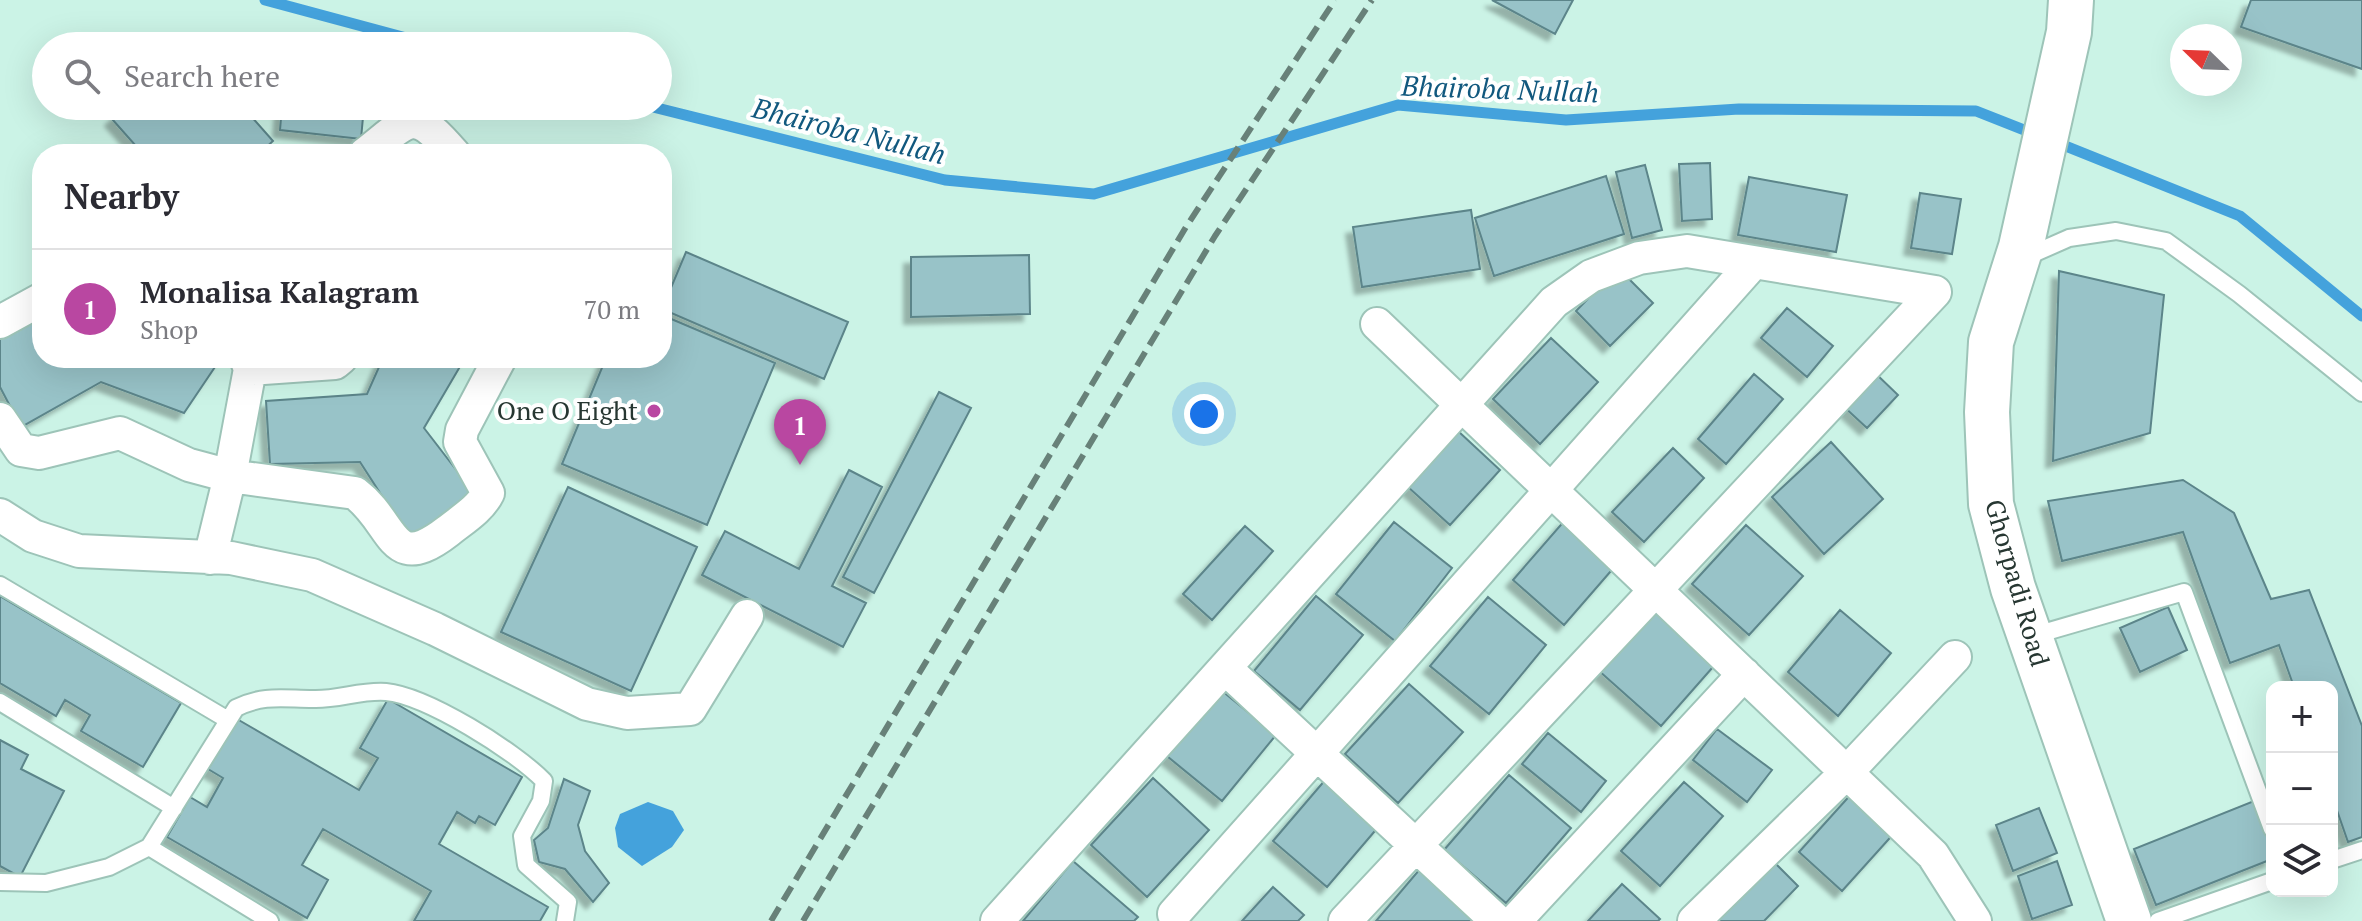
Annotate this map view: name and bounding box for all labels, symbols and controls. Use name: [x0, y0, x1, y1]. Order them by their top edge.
north arrow: [2170, 24, 2242, 96]
search box: [32, 32, 672, 120]
icon: search: [60, 54, 104, 98]
text: Search here: [124, 56, 280, 96]
water label: Bhairoba Nullah: [1400, 67, 1599, 110]
water label: Bhairoba Nullah: [748, 88, 949, 172]
text: Nearby: [64, 174, 179, 219]
text: Monalisa Kalagram: [140, 272, 419, 312]
text: 1: [83, 292, 97, 326]
text: 70 m: [584, 292, 640, 326]
text: Shop: [140, 312, 198, 346]
place label: One O Eight: [497, 393, 638, 427]
your location: [1184, 394, 1224, 434]
pin: 1: [774, 399, 826, 465]
marker: One O Eight: [645, 402, 663, 420]
street label: Ghorpadi Road: [1978, 495, 2058, 670]
map controls: [2266, 681, 2338, 897]
button: +: [2266, 681, 2338, 753]
button: −: [2266, 753, 2338, 825]
button: layers: [2266, 825, 2338, 897]

